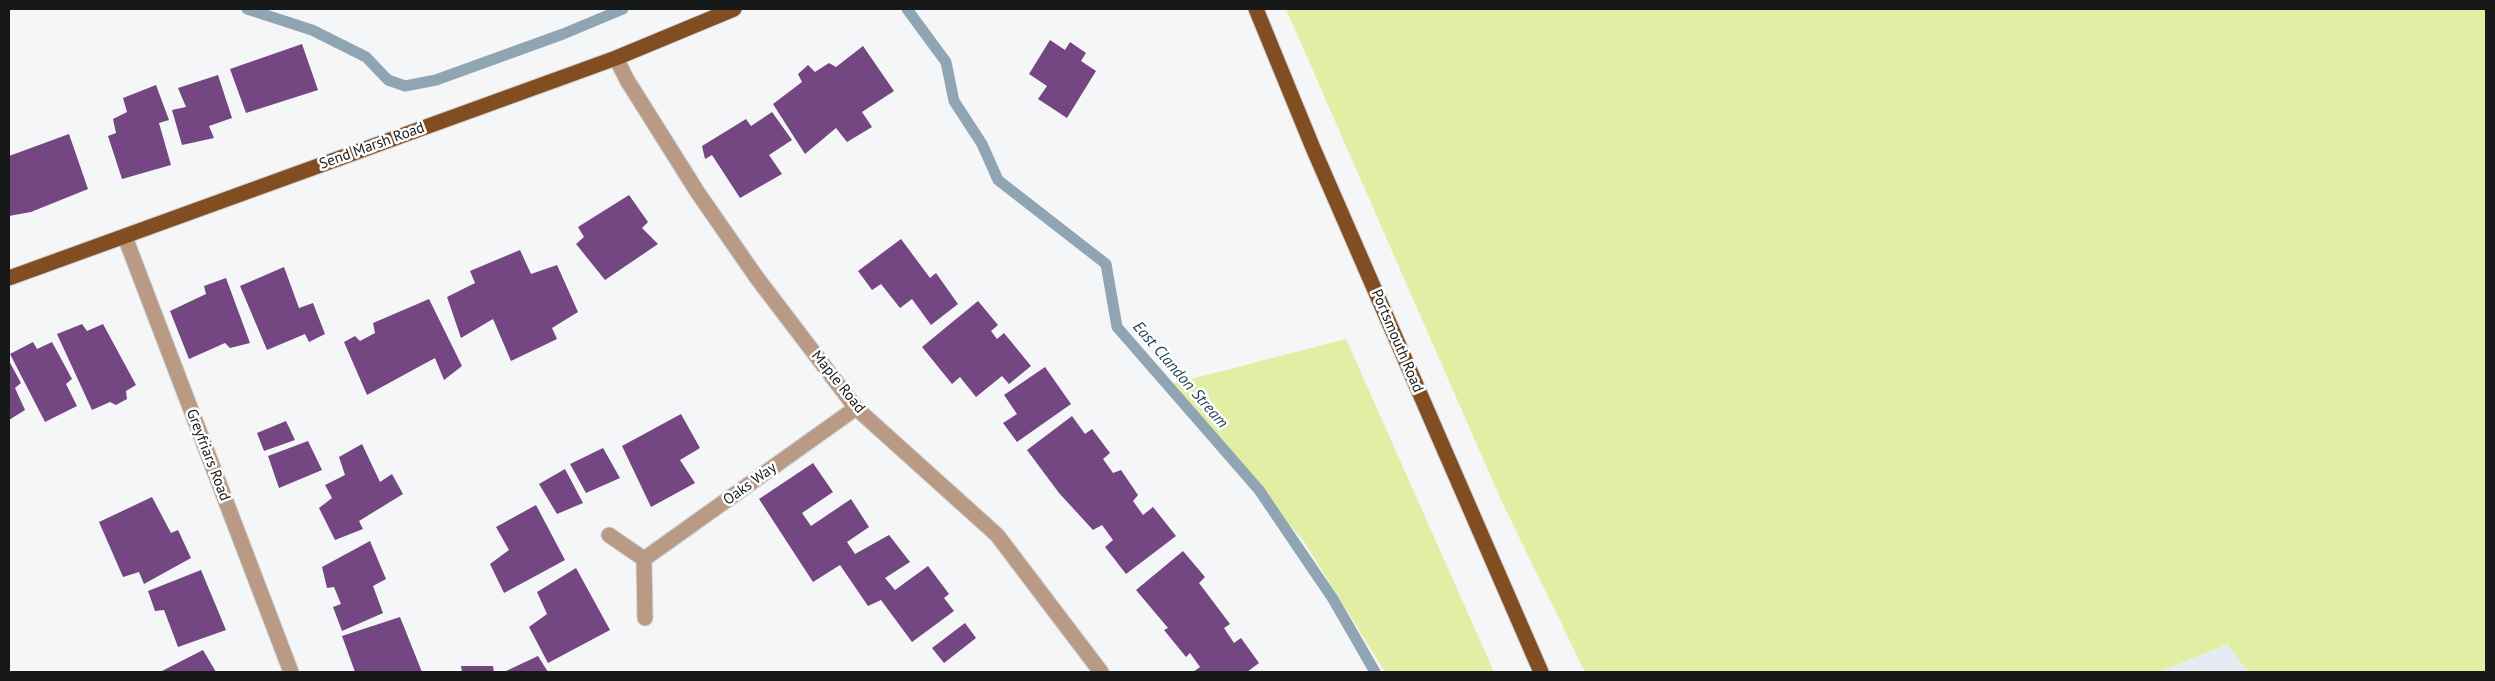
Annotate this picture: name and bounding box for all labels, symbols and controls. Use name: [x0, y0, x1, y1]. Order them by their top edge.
street label: Send Marsh Road: [317, 119, 427, 173]
street label: Portsmouth Road: [1367, 287, 1427, 395]
water label: East Clandon Stream: [1128, 318, 1232, 432]
street label: Maple Road: [807, 347, 869, 417]
street label: Greyfriars Road: [182, 406, 234, 504]
street label: Oaks Way: [720, 459, 780, 509]

